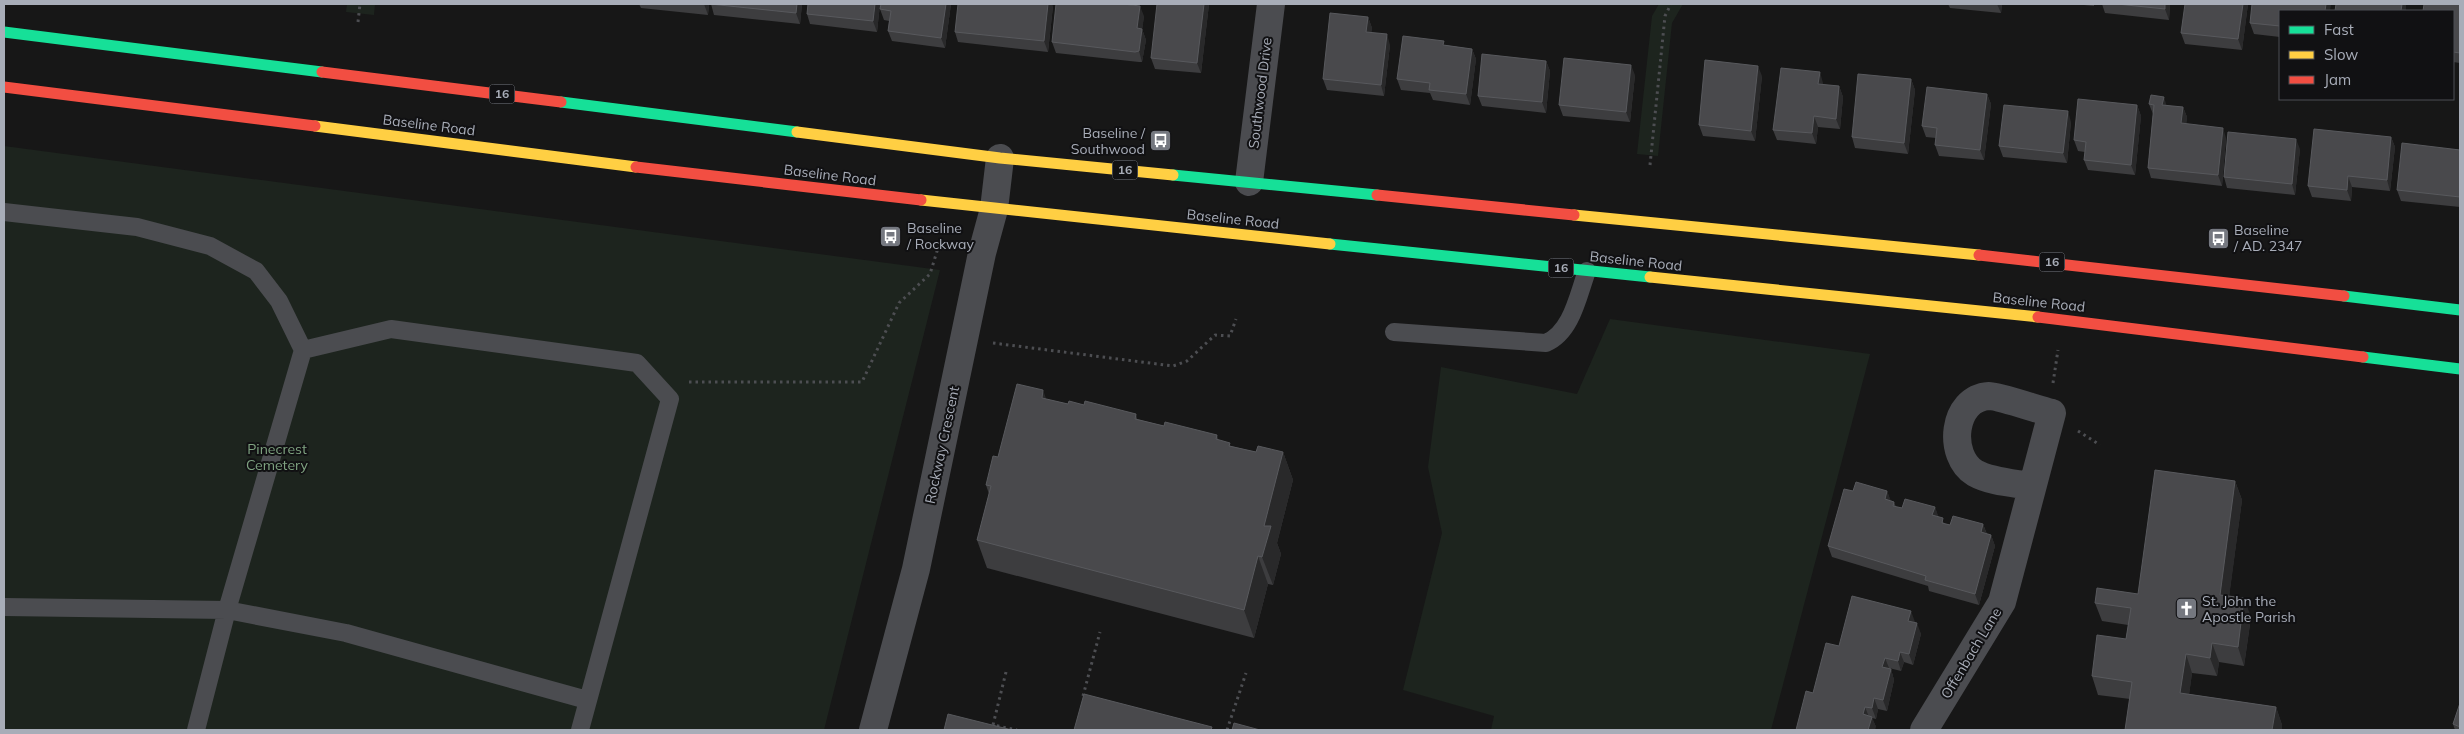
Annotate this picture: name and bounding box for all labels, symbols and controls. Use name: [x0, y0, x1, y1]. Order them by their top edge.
legend: [2279, 10, 2454, 100]
text: Fast: [2324, 20, 2354, 39]
street label: Southwood Drive: [1244, 36, 1276, 150]
text: Slow: [2324, 45, 2358, 64]
text: Jam: [2324, 70, 2351, 89]
road number: 16: [490, 85, 514, 104]
street label: Baseline Road: [382, 110, 476, 140]
place label: Baseline / Southwood: [1071, 124, 1146, 158]
bus stop icon: Baseline / Southwood: [1149, 129, 1173, 153]
street label: Baseline Road: [783, 160, 877, 190]
road number: 16: [1112, 160, 1138, 180]
street label: Baseline Road: [1186, 205, 1280, 233]
place label: Baseline / Rockway: [906, 219, 974, 253]
place label: Baseline / AD. 2347: [2233, 221, 2302, 255]
bus stop icon: Baseline / Rockway: [879, 224, 903, 248]
bus stop icon: Baseline / AD. 2347: [2206, 226, 2230, 250]
street label: Baseline Road: [1589, 247, 1683, 275]
road number: 16: [2040, 252, 2064, 272]
road number: 16: [1548, 258, 1574, 278]
street label: Baseline Road: [1992, 288, 2086, 316]
street label: Rockway Crescent: [921, 385, 963, 505]
park label: Pinecrest Cemetery: [246, 440, 309, 474]
place label: St. John the Apostle Parish: [2202, 592, 2296, 626]
church icon: St. John the Apostle Parish: [2174, 597, 2198, 621]
street label: Offenbach Lane: [1937, 604, 2005, 702]

